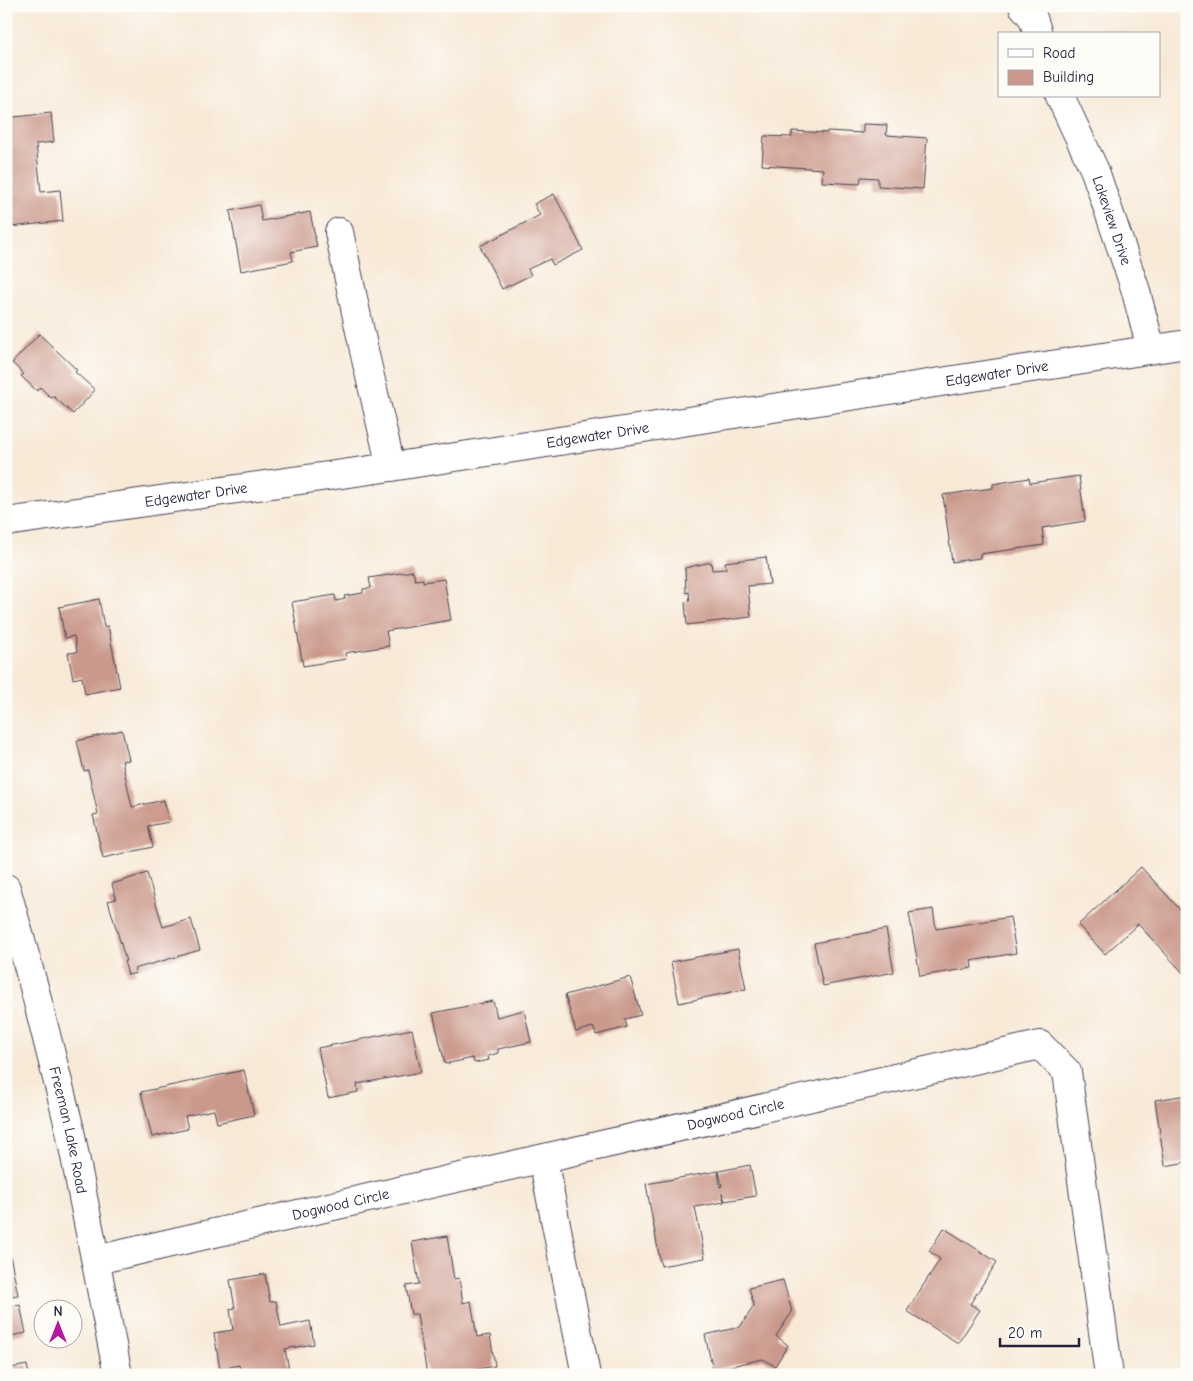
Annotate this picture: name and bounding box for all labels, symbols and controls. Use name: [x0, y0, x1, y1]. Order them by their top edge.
legend: [998, 32, 1160, 98]
text: Road: [1043, 44, 1075, 62]
text: Building: [1043, 68, 1094, 86]
street label: Lakeview Drive: [1088, 174, 1136, 268]
street label: Edgewater Drive: [944, 356, 1050, 390]
street label: Edgewater Drive: [545, 418, 651, 452]
street label: Edgewater Drive: [144, 479, 249, 511]
street label: Freeman Lake Road: [45, 1065, 91, 1195]
street label: Dogwood Circle: [685, 1094, 786, 1134]
street label: Dogwood Circle: [290, 1184, 391, 1224]
north arrow: [32, 1298, 82, 1348]
text: N: [53, 1303, 63, 1320]
scale bar: [1000, 1316, 1079, 1348]
text: 20 m: [1008, 1324, 1042, 1342]

